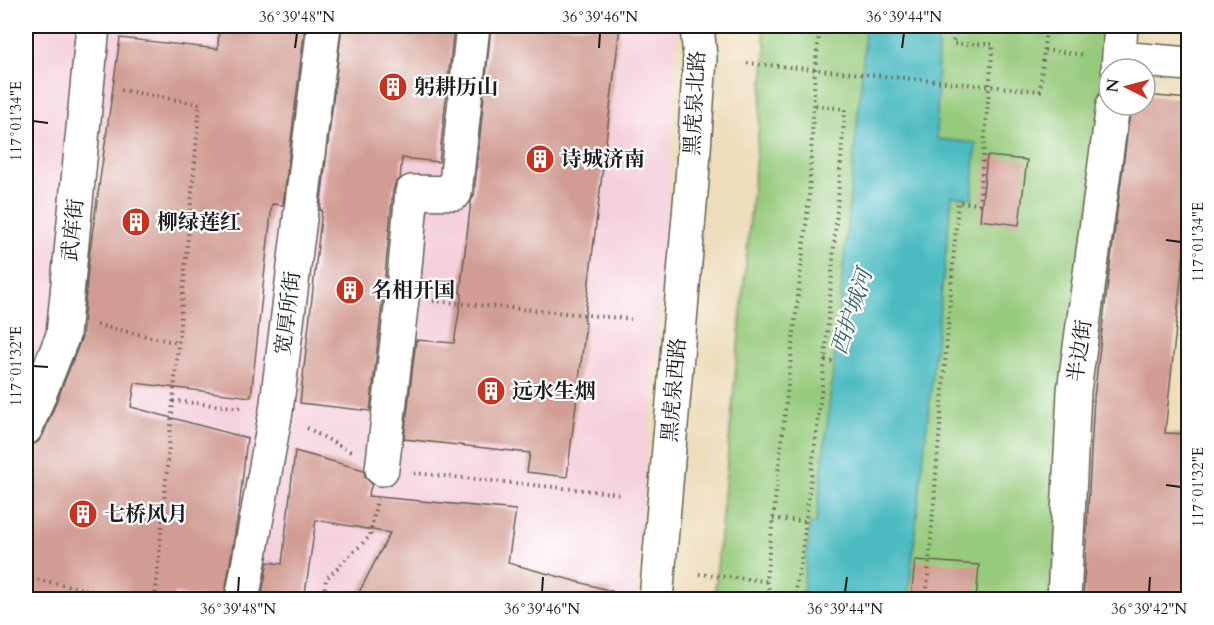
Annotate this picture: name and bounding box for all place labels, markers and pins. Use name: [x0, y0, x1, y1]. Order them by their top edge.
building icon: 躬耕历山: [377, 71, 409, 103]
place label: 躬耕历山: [414, 73, 498, 102]
building icon: 诗城济南: [524, 143, 556, 175]
place label: 诗城济南: [561, 145, 645, 174]
building icon: 柳绿莲红: [120, 206, 152, 238]
place label: 柳绿莲红: [157, 208, 241, 237]
building icon: 名相开国: [334, 274, 366, 306]
place label: 名相开国: [371, 276, 455, 305]
building icon: 远水生烟: [475, 375, 507, 407]
place label: 远水生烟: [512, 377, 596, 406]
building icon: 七桥风月: [67, 498, 99, 530]
place label: 七桥风月: [104, 500, 188, 529]

